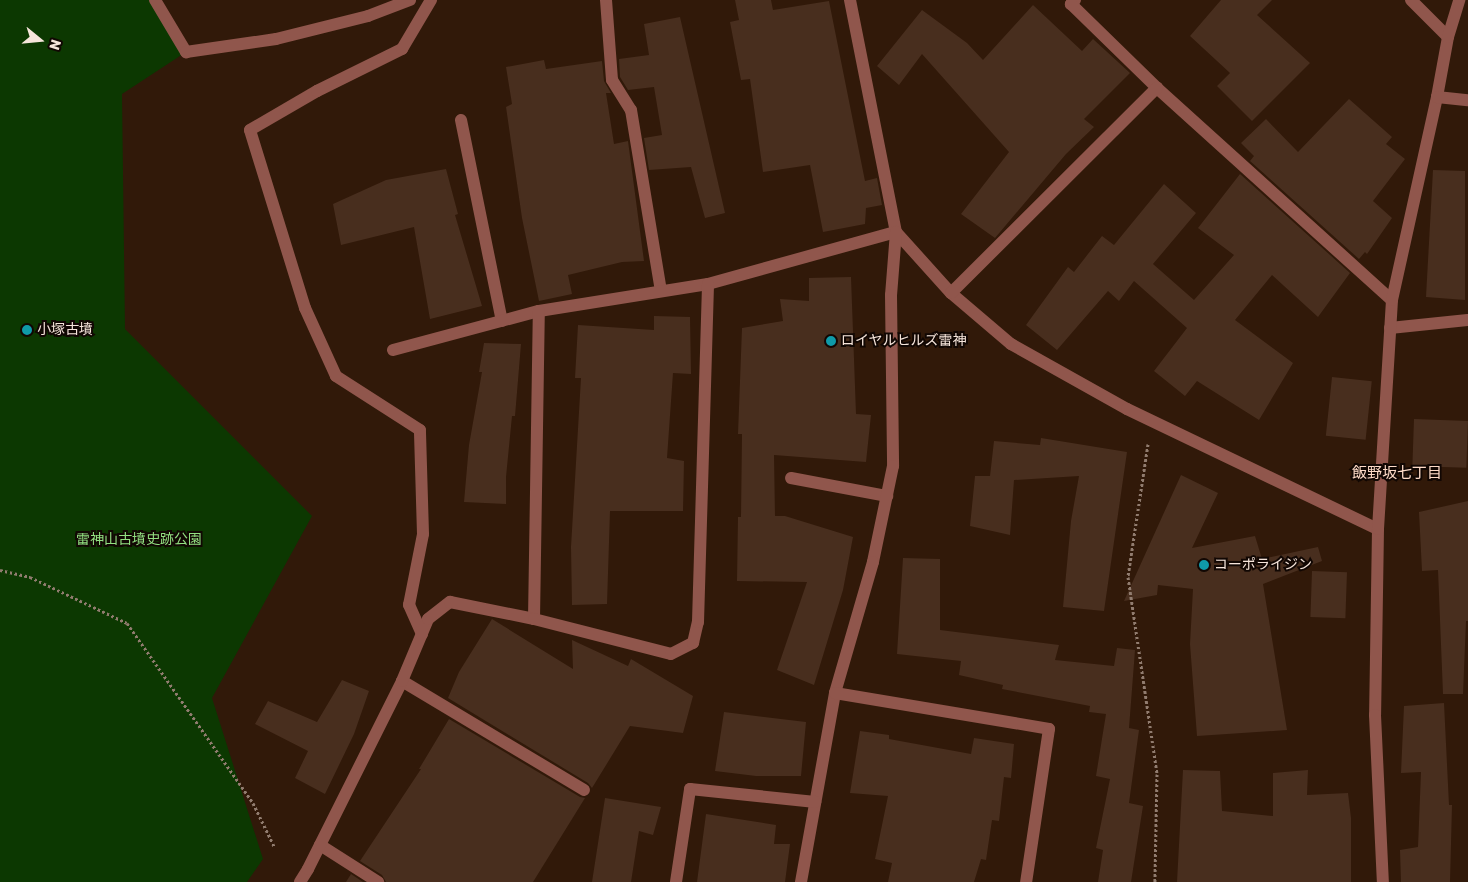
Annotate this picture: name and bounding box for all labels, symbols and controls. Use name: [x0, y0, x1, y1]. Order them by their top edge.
north arrow: [15, 15, 65, 65]
text: N: [45, 37, 64, 52]
place label: 小塚古墳: [37, 322, 93, 338]
marker: 小塚古墳: [21, 324, 33, 336]
place label: ロイヤルヒルズ雷神: [841, 333, 967, 349]
marker: ロイヤルヒルズ雷神: [825, 335, 837, 347]
district label: 飯野坂七丁目: [1352, 465, 1442, 483]
park label: 雷神山古墳史跡公園: [76, 532, 202, 548]
place label: コーポライジン: [1214, 557, 1312, 573]
marker: コーポライジン: [1198, 559, 1210, 571]

